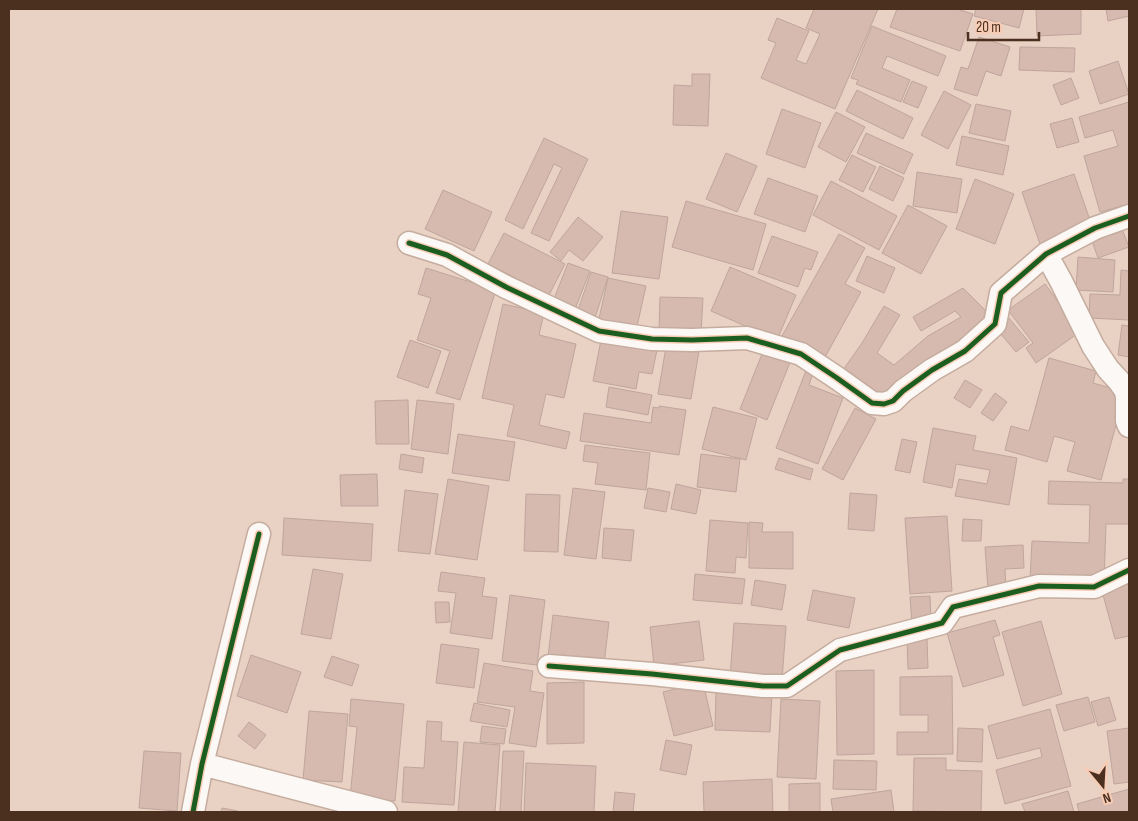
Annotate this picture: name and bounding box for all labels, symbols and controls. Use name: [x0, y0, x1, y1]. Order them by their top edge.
scale bar: [968, 10, 1039, 42]
text: 20 m: [976, 18, 1001, 37]
north arrow: [1078, 761, 1128, 811]
text: N: [1101, 789, 1113, 807]

